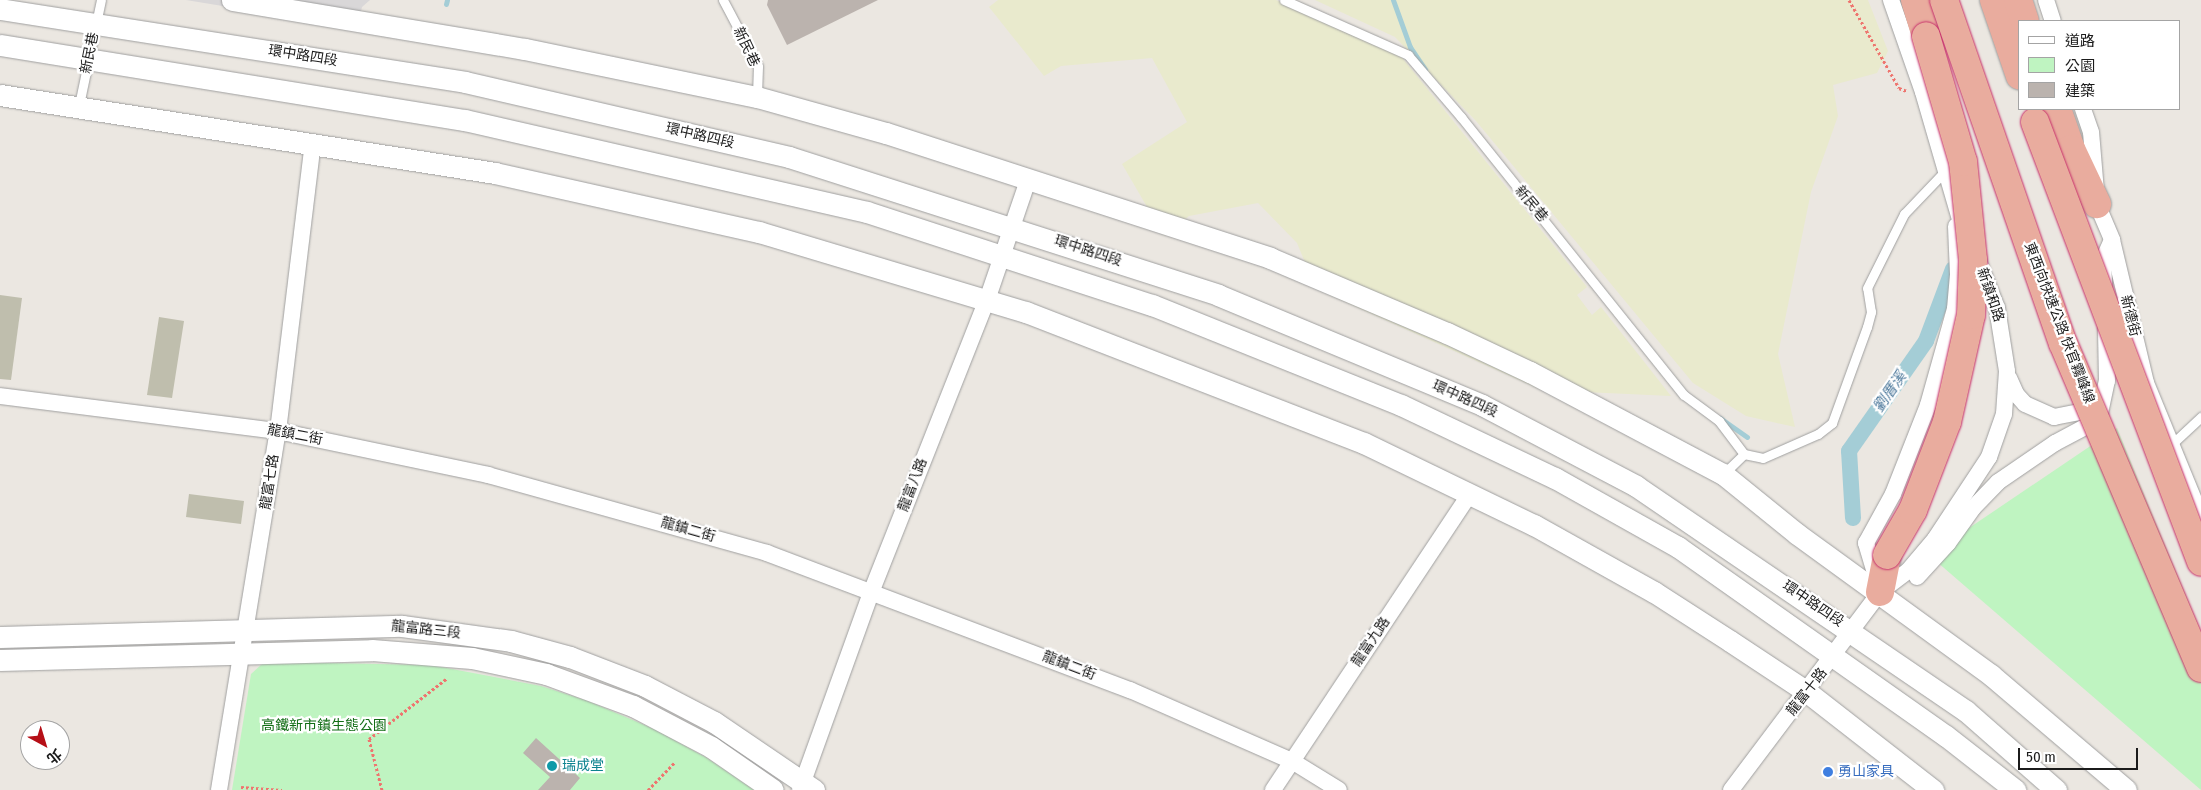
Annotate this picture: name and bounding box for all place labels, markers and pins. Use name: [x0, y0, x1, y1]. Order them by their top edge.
place label: 瑞成堂: [562, 758, 604, 774]
marker: 瑞成堂: [546, 760, 558, 772]
place label: 勇山家具: [1838, 764, 1894, 780]
marker: 勇山家具: [1822, 766, 1834, 778]

